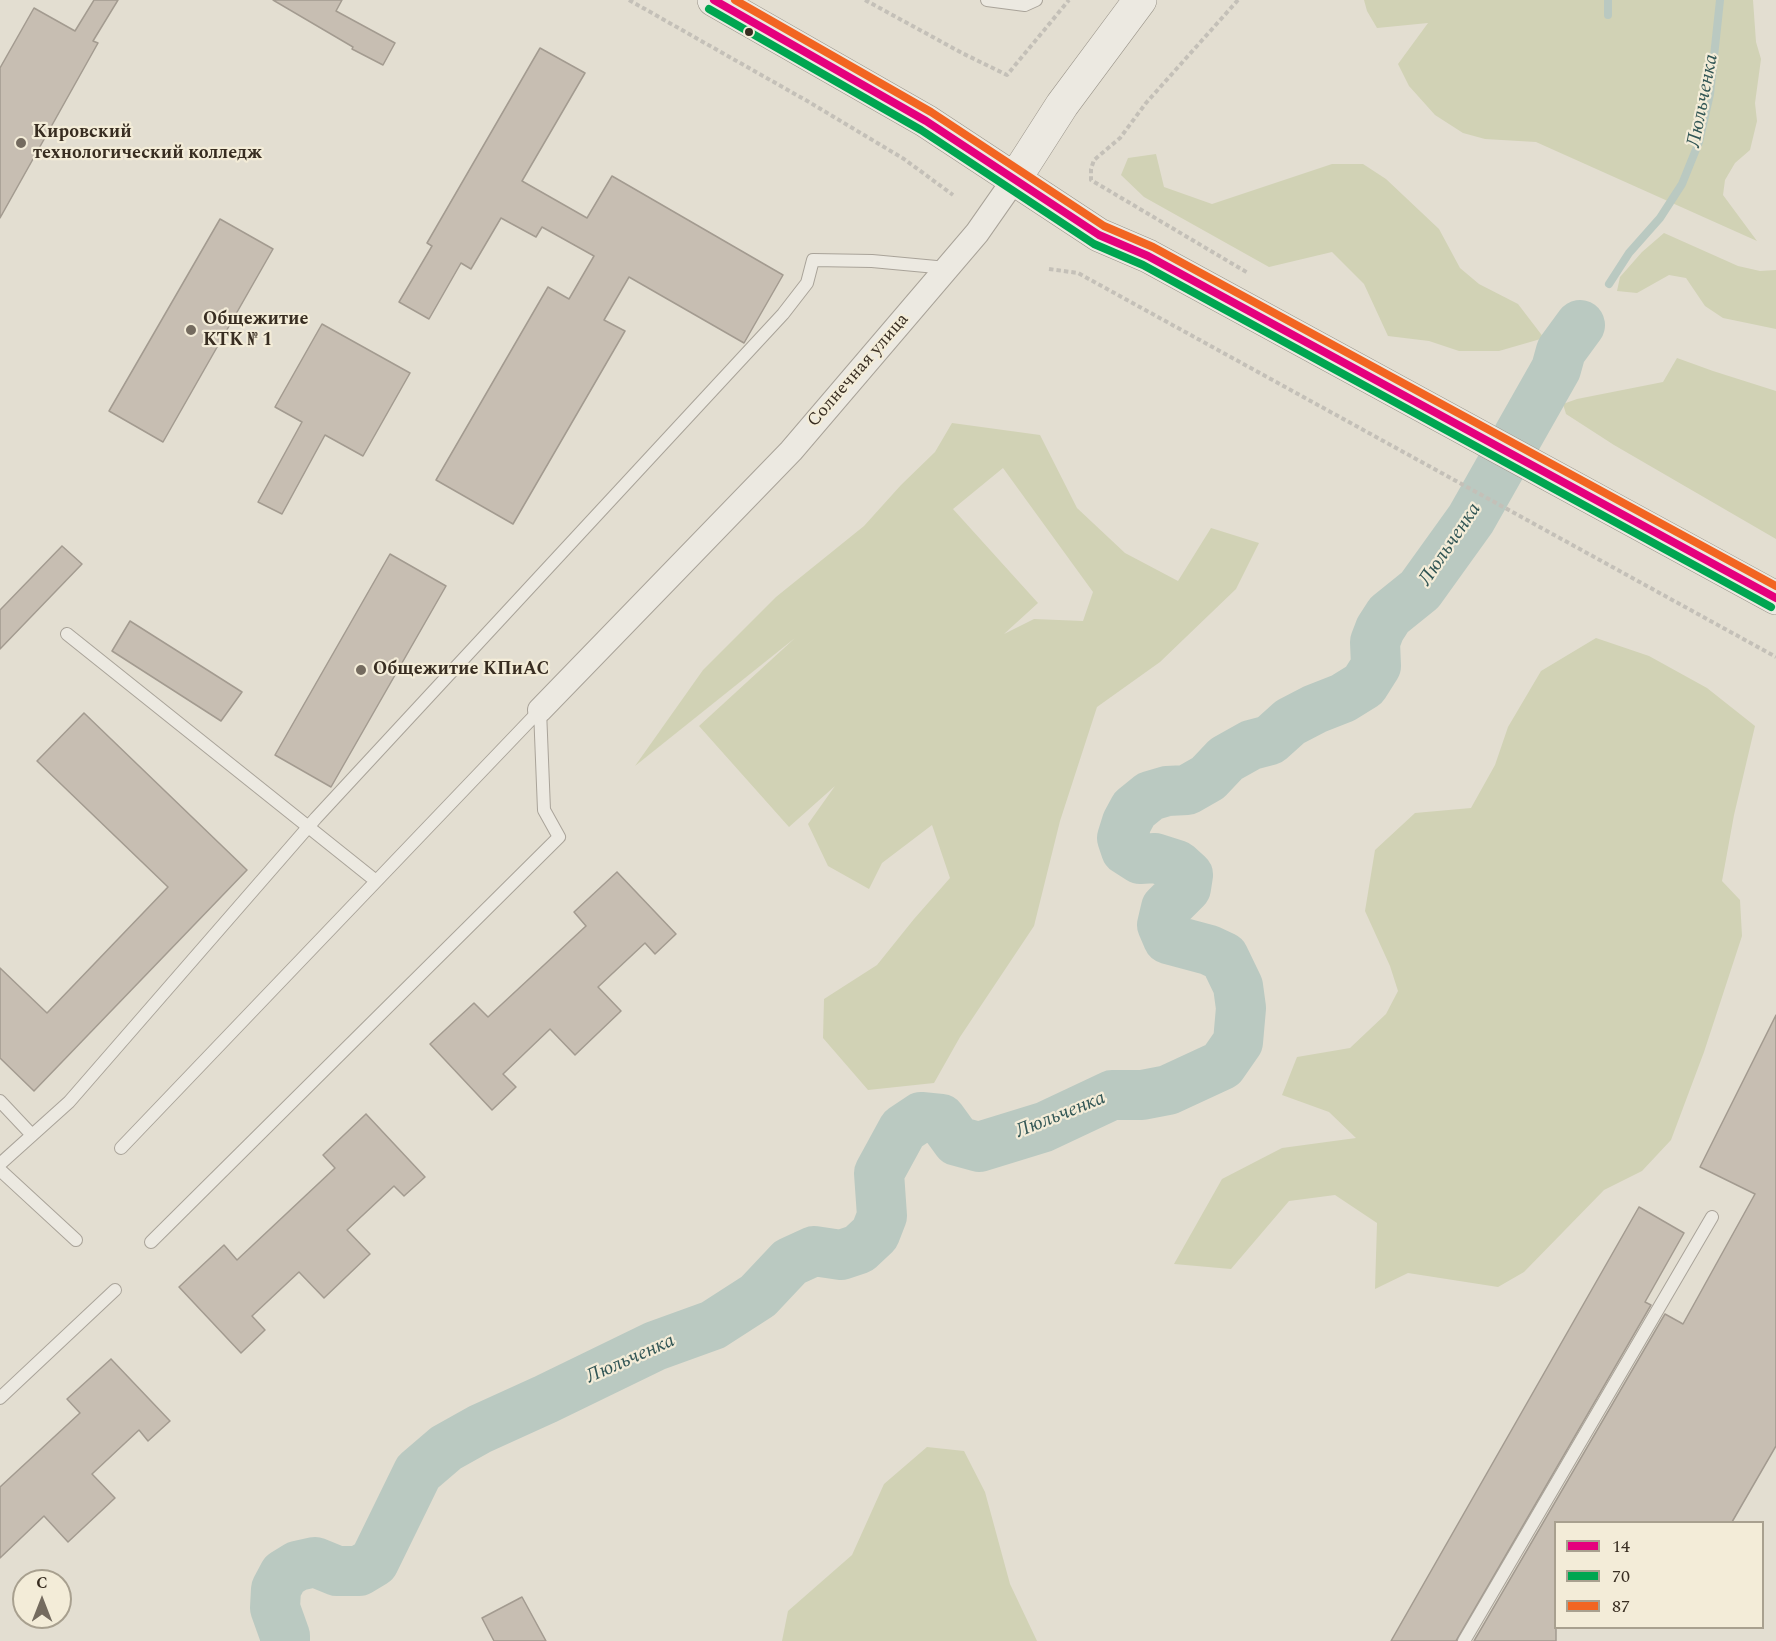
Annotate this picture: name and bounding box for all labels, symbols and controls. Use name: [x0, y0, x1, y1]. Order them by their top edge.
unlabelled marker: [743, 26, 755, 38]
water label: Люльченка: [1683, 52, 1725, 150]
place label: Кировский технологический колледж: [33, 122, 262, 164]
marker: Кировский технологический колледж: [14, 136, 28, 150]
place label: Общежитие КТК № 1: [203, 309, 309, 352]
street label: Солнечная улица: [804, 310, 914, 432]
marker: Общежитие КТК № 1: [184, 323, 198, 337]
water label: Люльченка: [1415, 499, 1487, 591]
place label: Общежитие КПиАС: [373, 659, 549, 681]
marker: Общежитие КПиАС: [354, 663, 368, 677]
water label: Люльченка: [1013, 1087, 1109, 1145]
water label: Люльченка: [583, 1330, 679, 1390]
legend: [1554, 1521, 1764, 1629]
text: 14: [1612, 1533, 1630, 1560]
text: 70: [1612, 1563, 1630, 1590]
north arrow: [12, 1569, 72, 1629]
text: С: [36, 1571, 48, 1595]
text: 87: [1612, 1593, 1630, 1620]

